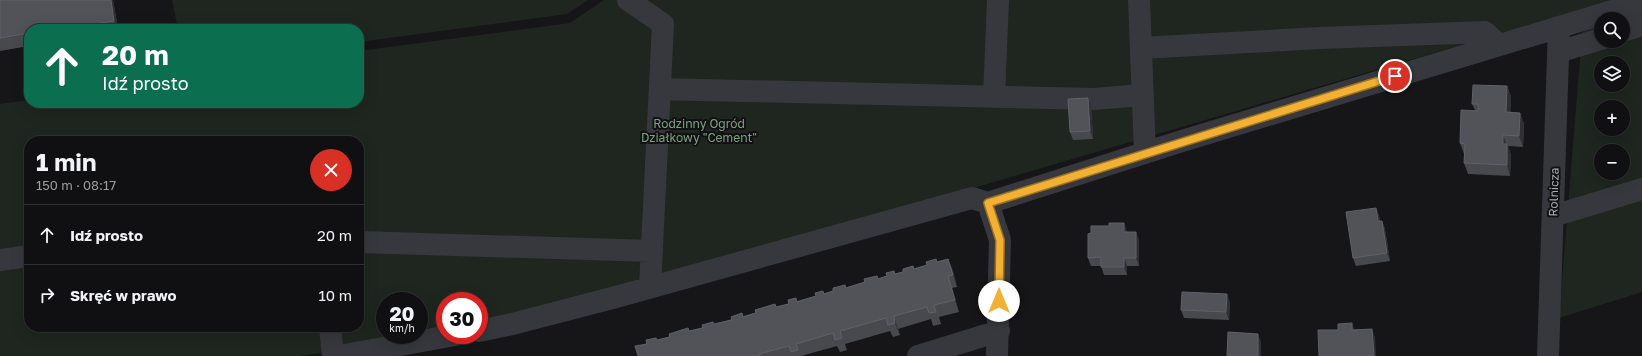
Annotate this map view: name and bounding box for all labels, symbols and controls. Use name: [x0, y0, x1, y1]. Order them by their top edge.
map controls: [1594, 12, 1630, 180]
button: search: [1594, 12, 1630, 48]
text: 20 m: [102, 38, 169, 71]
icon: ahead: [36, 40, 88, 92]
button: layers: [1594, 56, 1630, 92]
pin: [1378, 59, 1412, 93]
icon: arrive: [1384, 65, 1406, 87]
text: Idź prosto: [102, 72, 189, 94]
button: +: [1594, 100, 1630, 136]
park label: Rodzinny Ogród Działkowy "Cement": [641, 116, 757, 145]
button: −: [1594, 144, 1630, 180]
text: 1 min: [36, 147, 96, 176]
button: close: [310, 149, 352, 191]
street label: Rolnicza: [1545, 167, 1562, 217]
text: 150 m · 08:17: [36, 177, 116, 193]
icon: ahead: [36, 224, 58, 246]
text: Idź prosto: [70, 226, 143, 244]
text: 20 m: [317, 226, 352, 244]
position arrow: [978, 280, 1020, 322]
icon: right: [36, 284, 58, 306]
text: Skręć w prawo: [70, 286, 177, 304]
text: 10 m: [318, 286, 352, 304]
speed limit sign: 30: [436, 292, 488, 344]
text: 20: [389, 301, 415, 325]
text: km/h: [389, 322, 415, 334]

